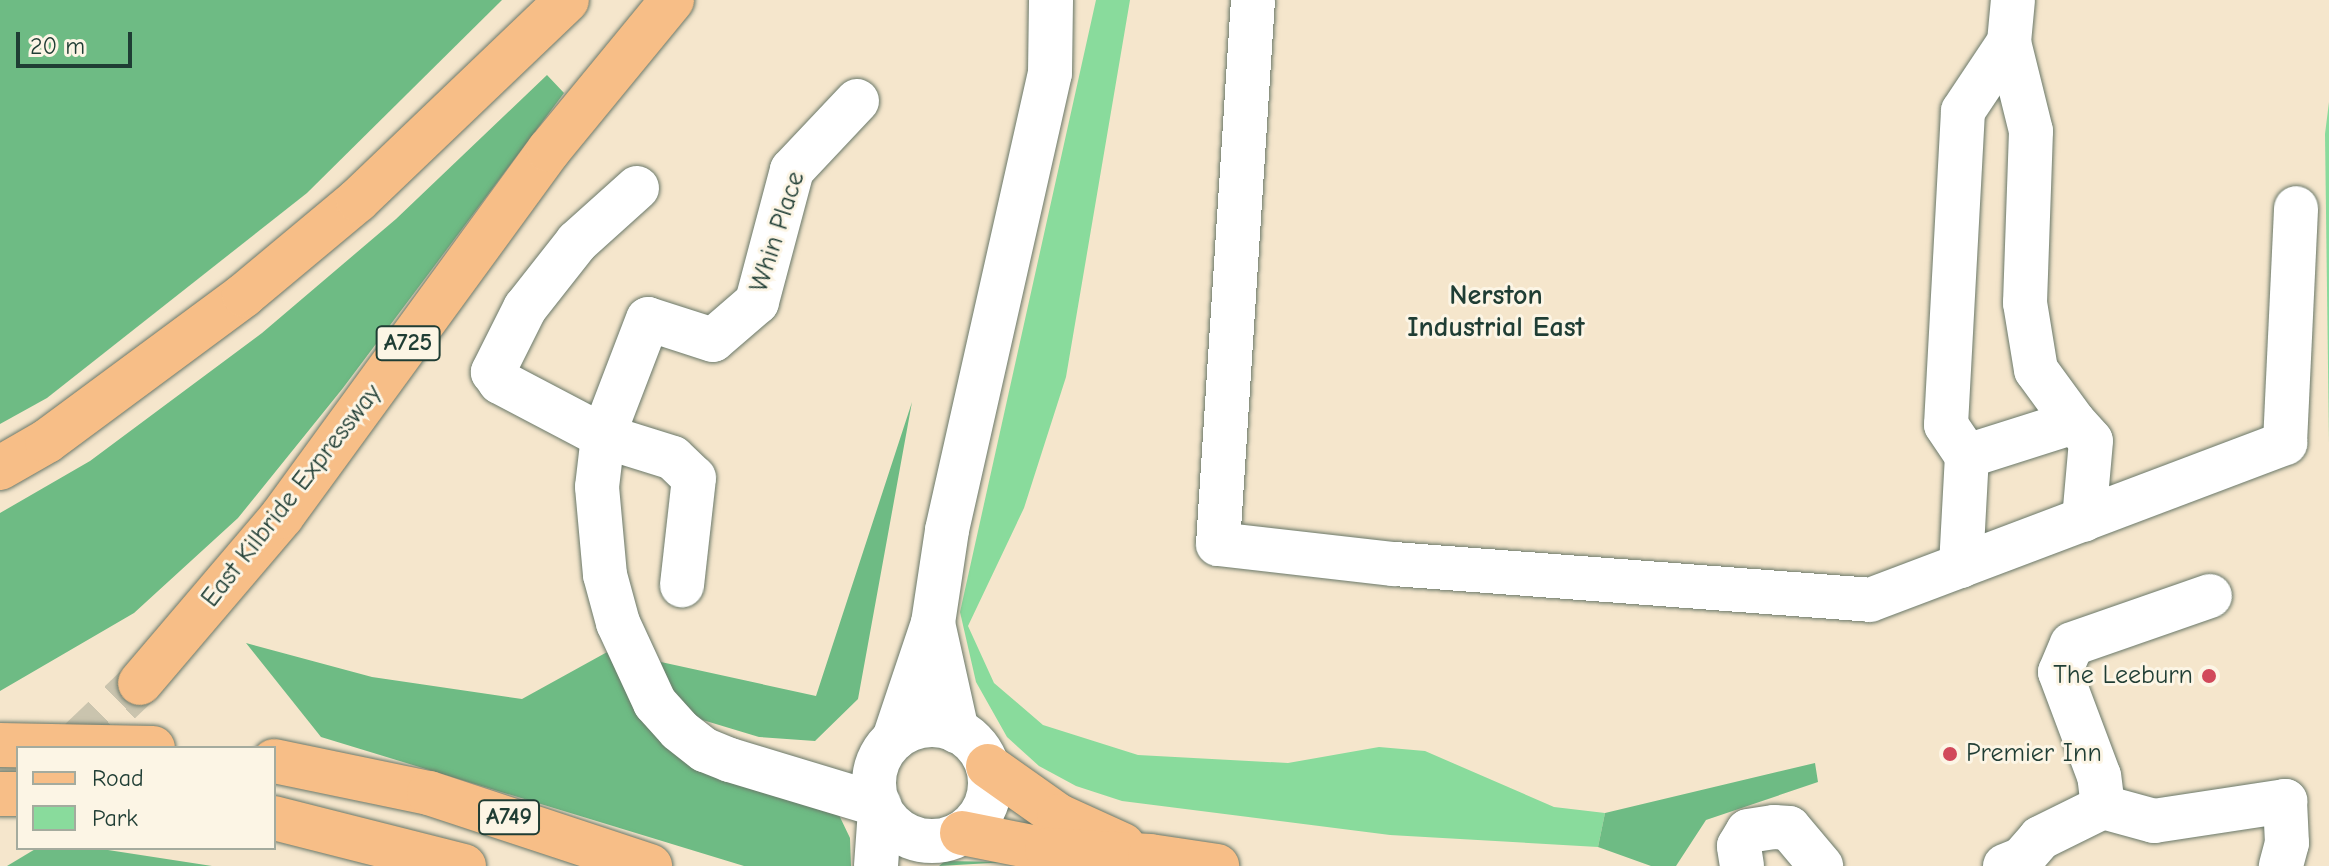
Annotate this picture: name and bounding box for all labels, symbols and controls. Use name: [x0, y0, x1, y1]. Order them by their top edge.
scale bar: [20, 16, 136, 66]
text: 20 m: [30, 32, 85, 60]
street label: Whin Place: [744, 168, 812, 296]
district label: Nerston Industrial East: [1407, 278, 1585, 344]
road number: A725: [374, 323, 442, 363]
street label: East Kilbride Expressway: [195, 378, 389, 614]
place label: The Leeburn: [2053, 660, 2193, 692]
marker: The Leeburn: [2200, 667, 2218, 685]
place label: Premier Inn: [1966, 738, 2102, 770]
marker: Premier Inn: [1941, 745, 1959, 763]
legend: [16, 746, 276, 850]
text: Road: [92, 764, 144, 792]
road number: A749: [477, 797, 541, 837]
text: Park: [92, 804, 138, 832]

